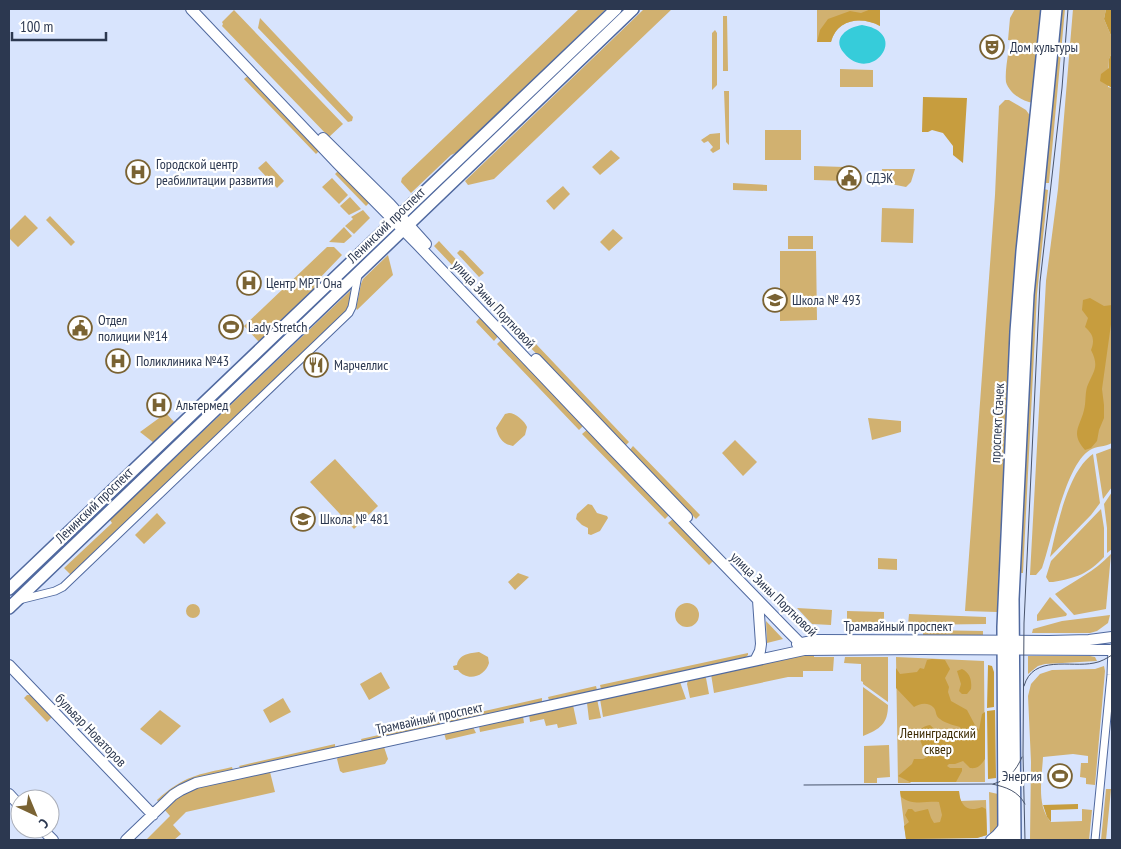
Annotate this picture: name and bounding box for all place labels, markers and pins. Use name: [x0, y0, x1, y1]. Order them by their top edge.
theatre icon: Дом культуры: [979, 34, 1005, 60]
place label: Дом культуры: [1010, 38, 1078, 56]
place label: Городской центр реабилитации развития: [156, 155, 273, 189]
hospital icon: Городской центр реабилитации развития: [125, 159, 151, 185]
public building icon: СДЭК: [836, 165, 862, 191]
place label: СДЭК: [866, 169, 893, 187]
hospital icon: Центр МРТ Она: [236, 270, 262, 296]
place label: Центр МРТ Она: [266, 274, 342, 292]
school or university icon: Школа № 493: [762, 287, 788, 313]
place label: Школа № 493: [792, 291, 861, 309]
place label: Отдел полиции №14: [98, 311, 168, 345]
sports icon: Lady Stretch: [218, 314, 244, 340]
public building icon: Отдел полиции №14: [67, 315, 93, 341]
place label: Lady Stretch: [248, 318, 307, 336]
hospital icon: Поликлиника №43: [105, 348, 131, 374]
place label: Поликлиника №43: [136, 352, 229, 370]
restaurant icon: Марчеллис: [303, 352, 329, 378]
place label: Марчеллис: [334, 356, 388, 374]
hospital icon: Альтермед: [146, 392, 172, 418]
place label: Альтермед: [176, 396, 228, 414]
school or university icon: Школа № 481: [290, 506, 316, 532]
place label: Школа № 481: [320, 510, 389, 528]
sports icon: Энергия: [1047, 763, 1073, 789]
place label: Энергия: [1002, 767, 1042, 785]

